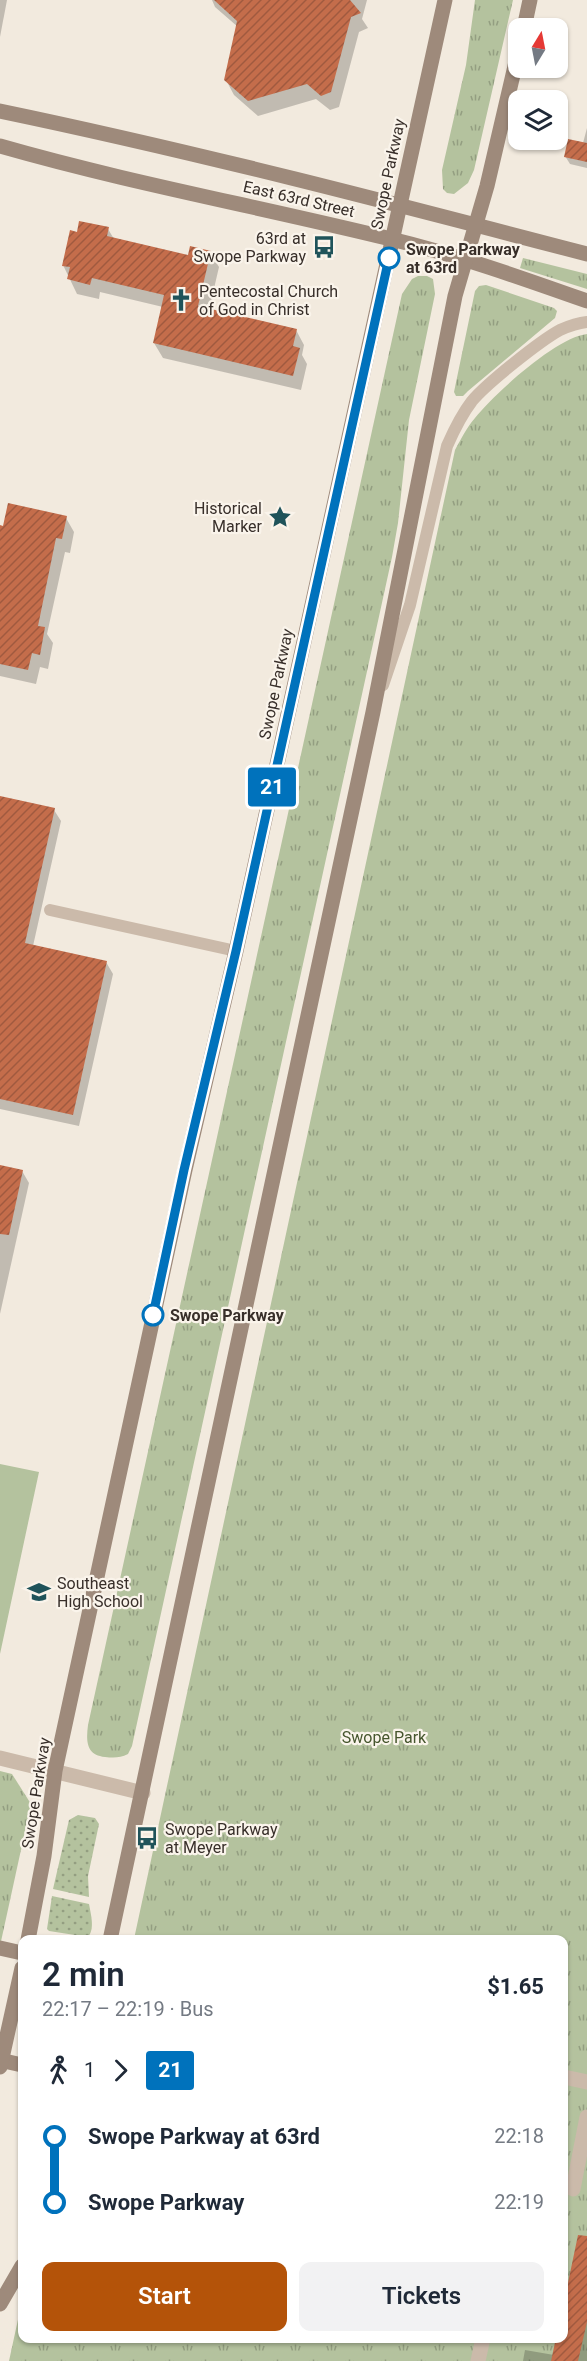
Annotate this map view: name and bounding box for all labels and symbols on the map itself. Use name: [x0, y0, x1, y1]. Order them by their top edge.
north arrow: [508, 18, 568, 78]
street label: Swope Parkway: [367, 117, 409, 231]
street label: East 63rd Street: [241, 177, 357, 221]
place label: 63rd at Swope Parkway: [193, 229, 306, 266]
bus stop icon: 63rd at Swope Parkway: [311, 234, 337, 260]
place label: Swope Parkway at 63rd: [406, 240, 521, 277]
marker: Swope Parkway at 63rd: [378, 247, 400, 269]
place label: Pentecostal Church of God in Christ: [199, 282, 338, 319]
church icon: Pentecostal Church of God in Christ: [168, 287, 194, 313]
place label: Historical Marker: [194, 499, 263, 536]
place icon: Historical Marker: [267, 504, 293, 530]
street label: Swope Parkway: [255, 627, 297, 741]
line badge: 21: [245, 768, 299, 806]
marker: Swope Parkway: [142, 1304, 164, 1326]
place label: Swope Parkway: [170, 1306, 285, 1325]
place label: Southeast High School: [57, 1574, 143, 1611]
school or university icon: Southeast High School: [26, 1579, 52, 1605]
park label: Swope Park: [342, 1728, 427, 1747]
street label: Swope Parkway: [18, 1736, 54, 1850]
place label: Swope Parkway at Meyer: [165, 1820, 278, 1857]
bus stop icon: Swope Parkway at Meyer: [134, 1825, 160, 1851]

